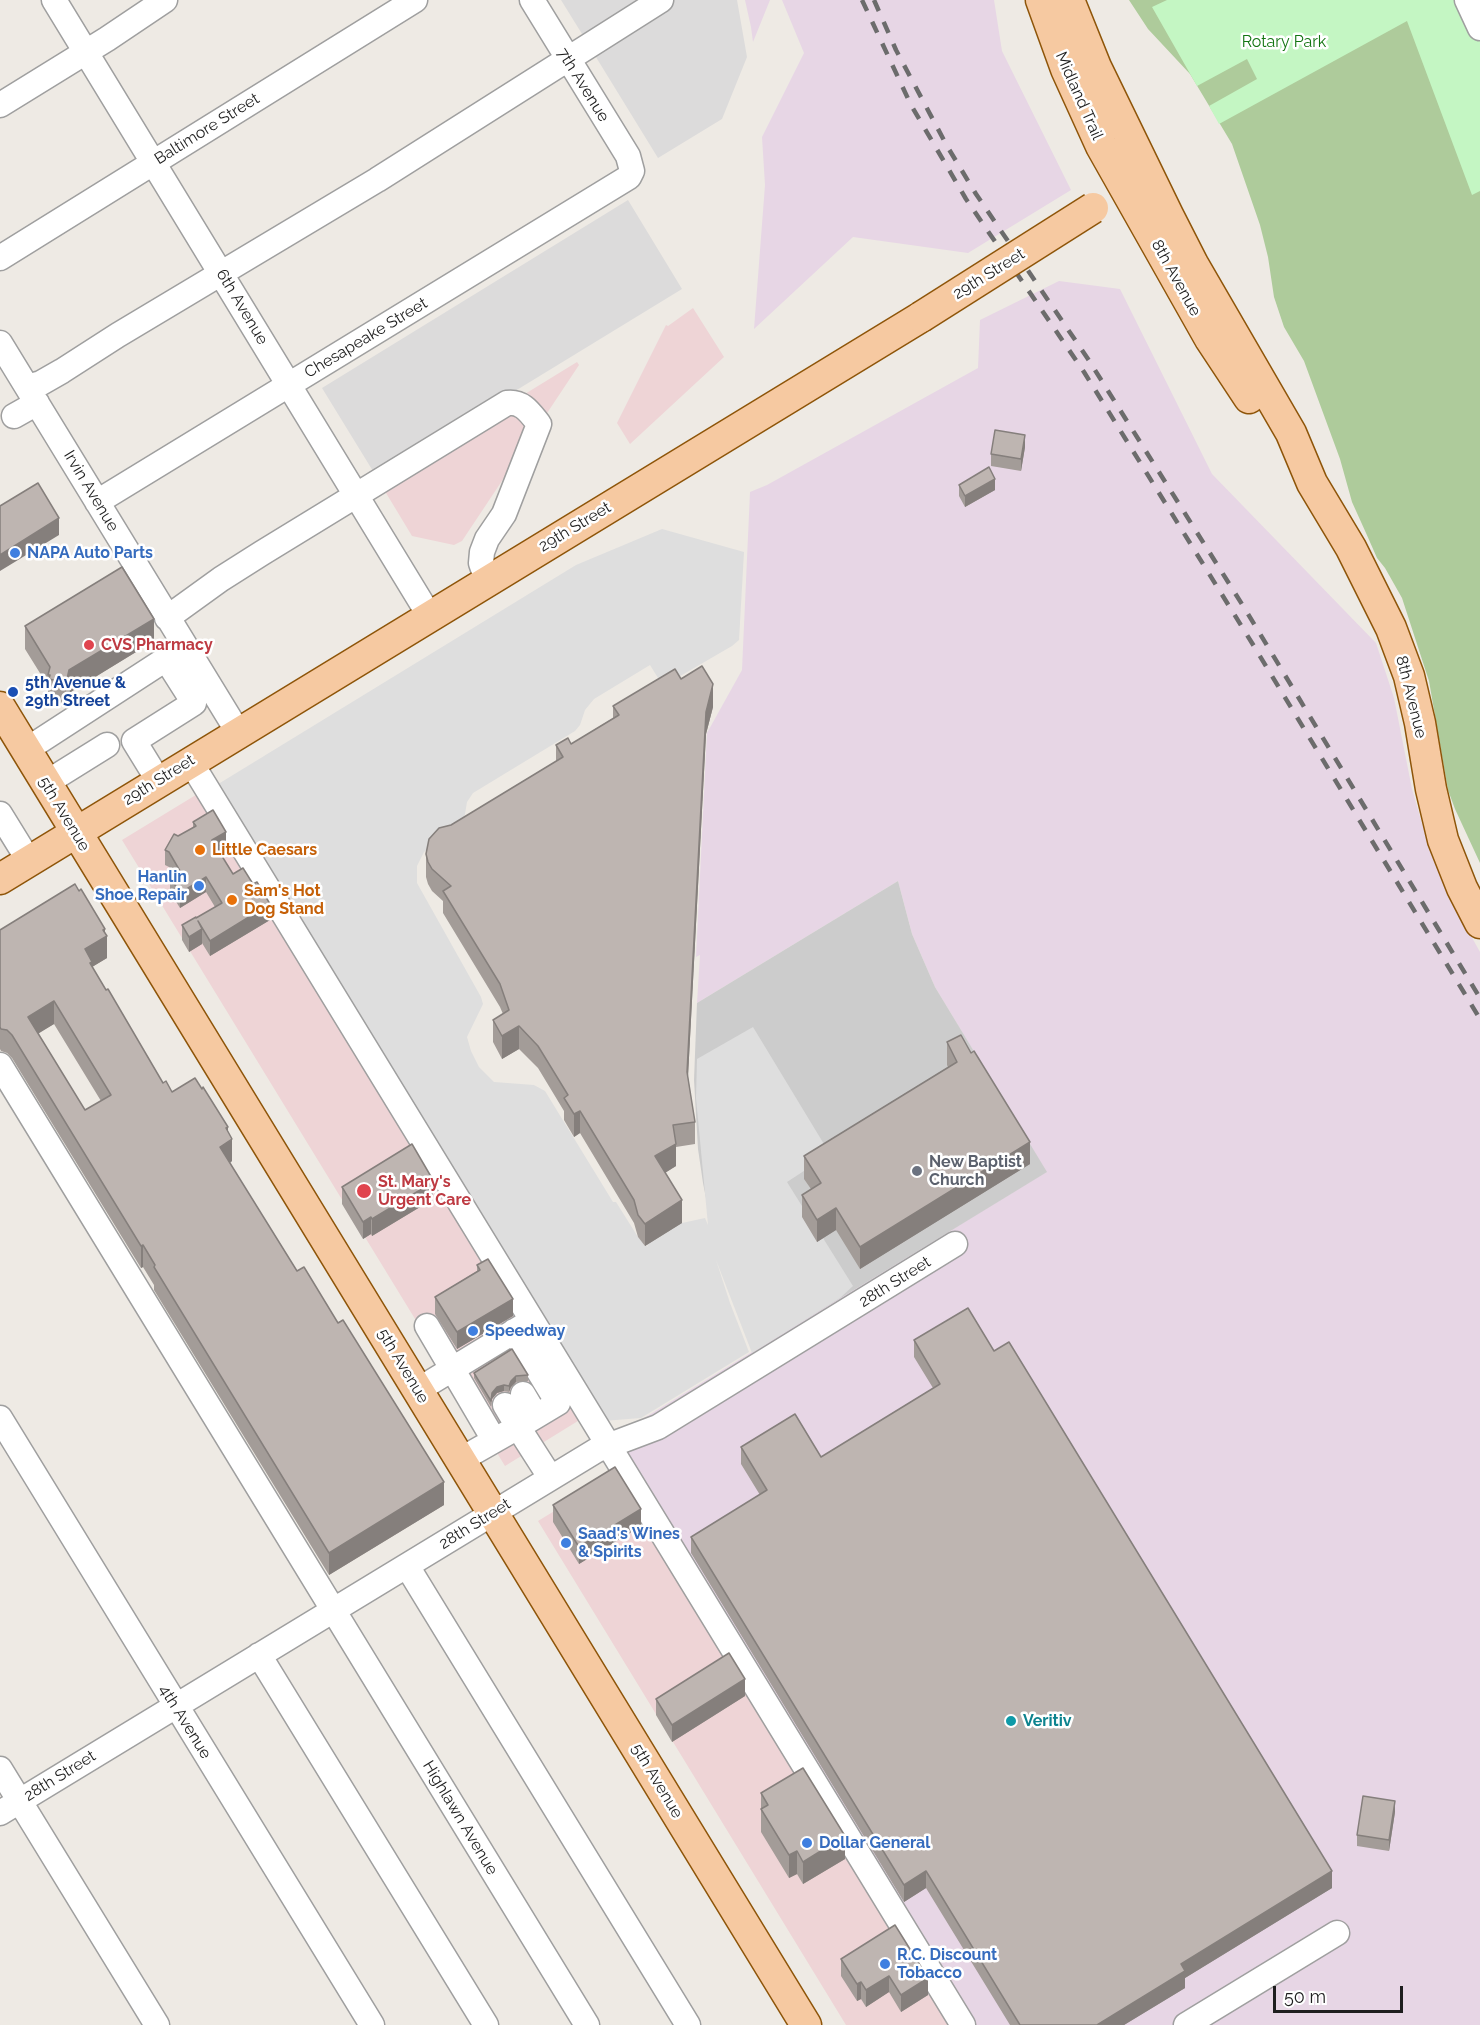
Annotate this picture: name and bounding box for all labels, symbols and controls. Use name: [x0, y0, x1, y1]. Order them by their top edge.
park label: Rotary Park: [1242, 32, 1326, 52]
street label: 7th Avenue: [553, 45, 613, 125]
street label: Midland Trail: [1051, 49, 1107, 143]
street label: Baltimore Street: [151, 89, 263, 169]
street label: 8th Avenue: [1147, 236, 1205, 320]
street label: 29th Street: [950, 244, 1028, 304]
street label: 6th Avenue: [212, 266, 272, 348]
street label: Chesapeake Street: [301, 294, 431, 382]
street label: Irvin Avenue: [59, 447, 123, 535]
street label: 29th Street: [535, 498, 615, 556]
place label: NAPA Auto Parts: [27, 543, 153, 563]
marker: NAPA Auto Parts: [8, 546, 22, 560]
place label: CVS Pharmacy: [101, 635, 213, 655]
marker: CVS Pharmacy: [82, 638, 96, 652]
street label: 8th Avenue: [1391, 654, 1431, 740]
place label: 5th Avenue & 29th Street: [25, 673, 126, 711]
marker: 5th Avenue & 29th Street: [6, 685, 20, 699]
street label: 29th Street: [120, 750, 198, 810]
street label: 5th Avenue: [34, 773, 94, 855]
place label: Little Caesars: [212, 840, 317, 860]
marker: Little Caesars: [193, 843, 207, 857]
place label: Hanlin Shoe Repair: [95, 867, 187, 905]
marker: Hanlin Shoe Repair: [192, 879, 206, 893]
place label: Sam's Hot Dog Stand: [244, 881, 324, 919]
marker: Sam's Hot Dog Stand: [225, 893, 239, 907]
place label: New Baptist Church: [929, 1152, 1022, 1190]
marker: New Baptist Church: [910, 1164, 924, 1178]
place label: St. Mary's Urgent Care: [378, 1172, 471, 1210]
marker: St. Mary's Urgent Care: [355, 1182, 373, 1200]
street label: 28th Street: [856, 1252, 934, 1312]
place label: Speedway: [485, 1321, 565, 1341]
marker: Speedway: [466, 1324, 480, 1338]
street label: 5th Avenue: [373, 1325, 433, 1407]
street label: 28th Street: [436, 1494, 514, 1554]
place label: Saad's Wines & Spirits: [578, 1524, 680, 1562]
marker: Saad's Wines & Spirits: [559, 1536, 573, 1550]
street label: 4th Avenue: [155, 1681, 215, 1763]
place label: Veritiv: [1023, 1711, 1072, 1731]
marker: Veritiv: [1004, 1714, 1018, 1728]
street label: 5th Avenue: [627, 1740, 687, 1822]
street label: 28th Street: [21, 1746, 99, 1806]
street label: Highlawn Avenue: [418, 1757, 502, 1879]
place label: Dollar General: [819, 1833, 930, 1853]
marker: Dollar General: [800, 1836, 814, 1850]
place label: R.C. Discount Tobacco: [897, 1945, 997, 1983]
marker: R.C. Discount Tobacco: [878, 1957, 892, 1971]
scale bar: [1276, 1974, 1406, 2012]
text: 50 m: [1284, 1986, 1326, 2007]

